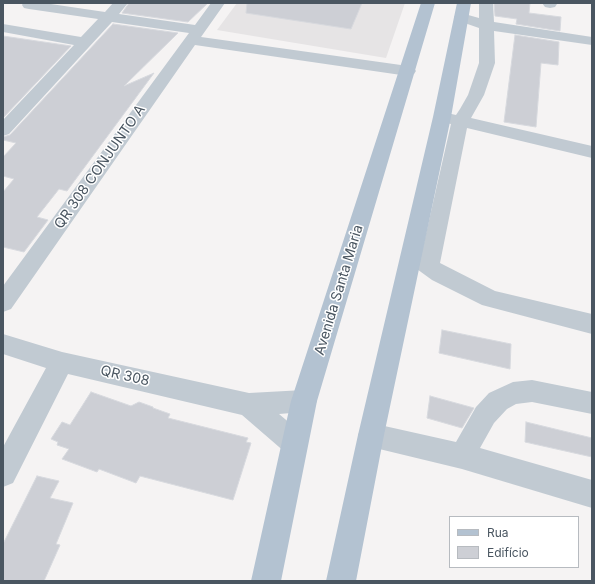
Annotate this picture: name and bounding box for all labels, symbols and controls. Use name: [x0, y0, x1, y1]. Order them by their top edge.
street label: QR 308 CONJUNTO A: [51, 102, 149, 232]
street label: Avenida Santa Maria: [311, 223, 367, 357]
street label: QR 308: [99, 362, 151, 390]
legend: [449, 516, 579, 568]
text: Rua: [487, 525, 509, 540]
text: Edifício: [487, 545, 529, 560]

